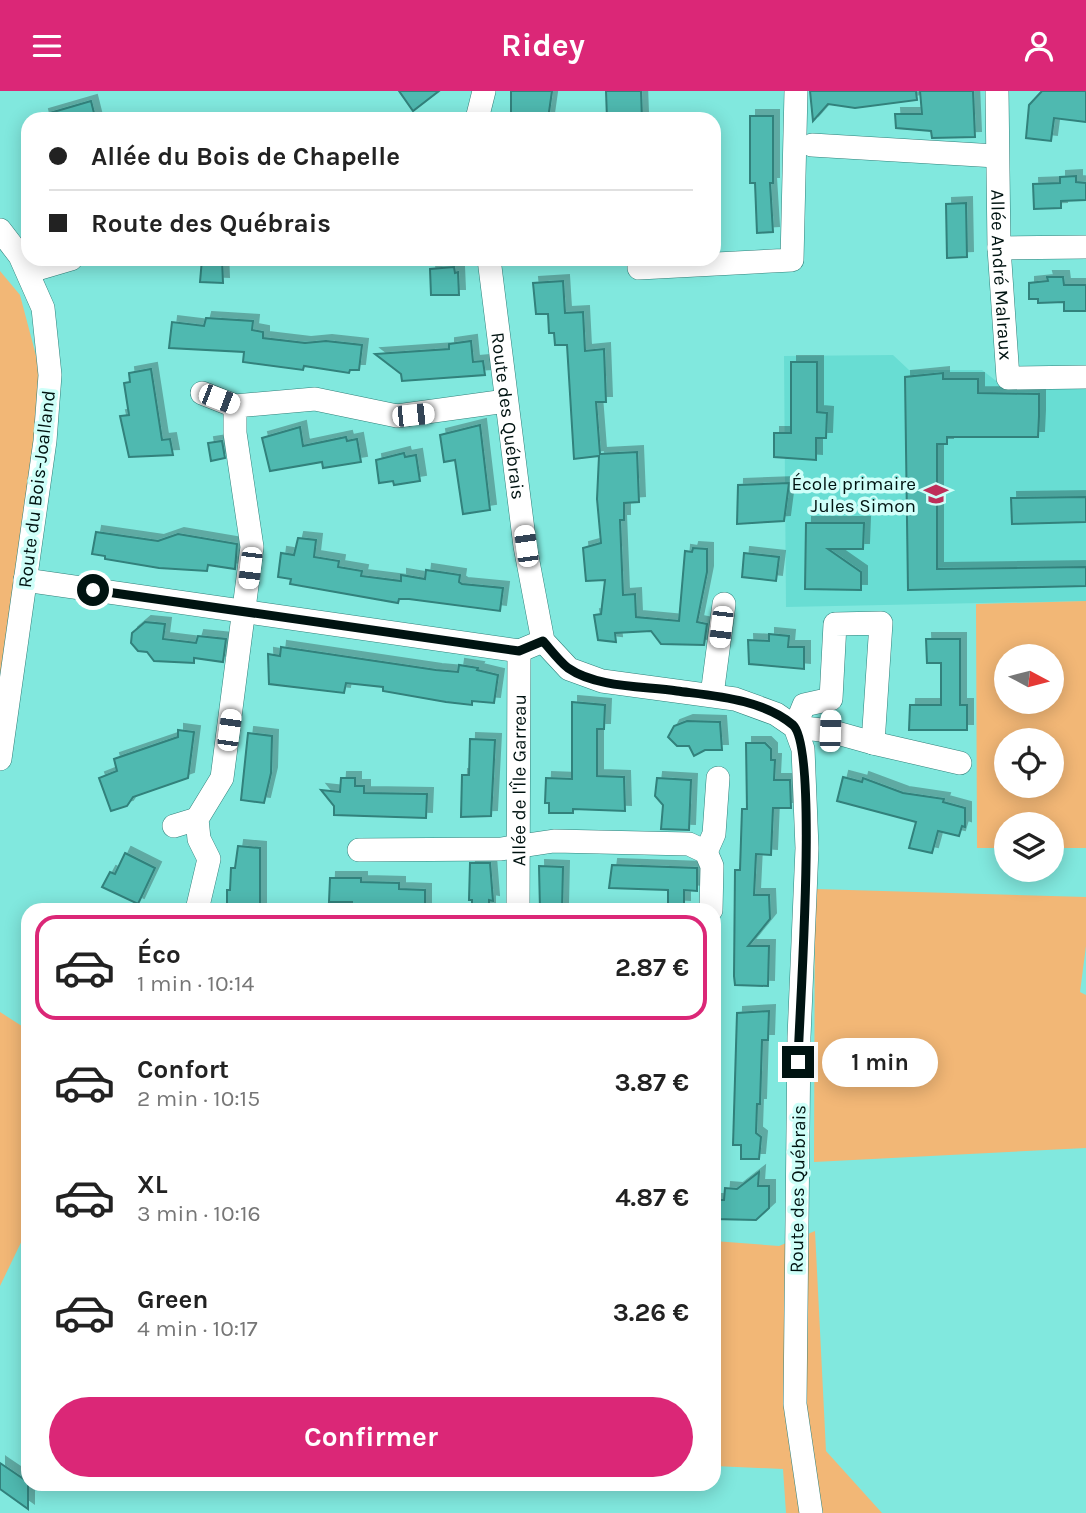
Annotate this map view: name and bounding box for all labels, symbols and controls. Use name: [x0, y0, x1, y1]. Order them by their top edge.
icon: menu: [28, 27, 66, 65]
text: Ridey: [501, 27, 585, 64]
icon: person: [1020, 27, 1058, 65]
text: Allée du Bois de Chapelle: [91, 141, 400, 172]
street label: Allée André Malraux: [986, 189, 1017, 361]
text: Route des Québrais: [91, 208, 331, 239]
street label: Route des Québrais: [486, 331, 529, 501]
car: [196, 382, 243, 416]
street label: Route du Bois-Joalland: [14, 389, 60, 589]
car: [392, 402, 435, 428]
place label: École primaire Jules Simon: [791, 472, 916, 517]
school or university icon: École primaire Jules Simon: [922, 480, 950, 508]
car: [513, 524, 540, 568]
car: [238, 546, 263, 590]
route start: [77, 574, 109, 606]
car: [709, 605, 734, 649]
north arrow: [994, 644, 1064, 714]
map controls: [994, 644, 1064, 882]
street label: Allée de l'Île Garreau: [508, 694, 531, 866]
car: [216, 708, 243, 752]
car: [819, 710, 842, 752]
button: locate: [994, 728, 1064, 798]
button: layers: [994, 812, 1064, 882]
icon: car: [53, 936, 116, 999]
text: Éco: [137, 939, 181, 970]
text: 2.87 €: [615, 952, 689, 983]
text: 1 min · 10:14: [137, 970, 254, 997]
callout: 1 min: [822, 1037, 938, 1087]
route end: [782, 1046, 814, 1078]
text: 1 min: [851, 1049, 909, 1076]
icon: car: [53, 1051, 116, 1114]
text: Confort: [137, 1054, 229, 1085]
text: 3.87 €: [614, 1067, 689, 1098]
text: 2 min · 10:15: [137, 1085, 260, 1112]
street label: Route des Québrais: [786, 1105, 810, 1273]
icon: car: [53, 1166, 116, 1229]
text: XL: [137, 1169, 168, 1200]
text: 4.87 €: [615, 1182, 689, 1213]
text: 3 min · 10:16: [137, 1200, 261, 1227]
icon: car: [53, 1281, 116, 1344]
text: Green: [137, 1284, 209, 1315]
text: 3.26 €: [613, 1297, 689, 1328]
text: 4 min · 10:17: [137, 1315, 258, 1342]
button: Confirmer: [49, 1397, 693, 1477]

